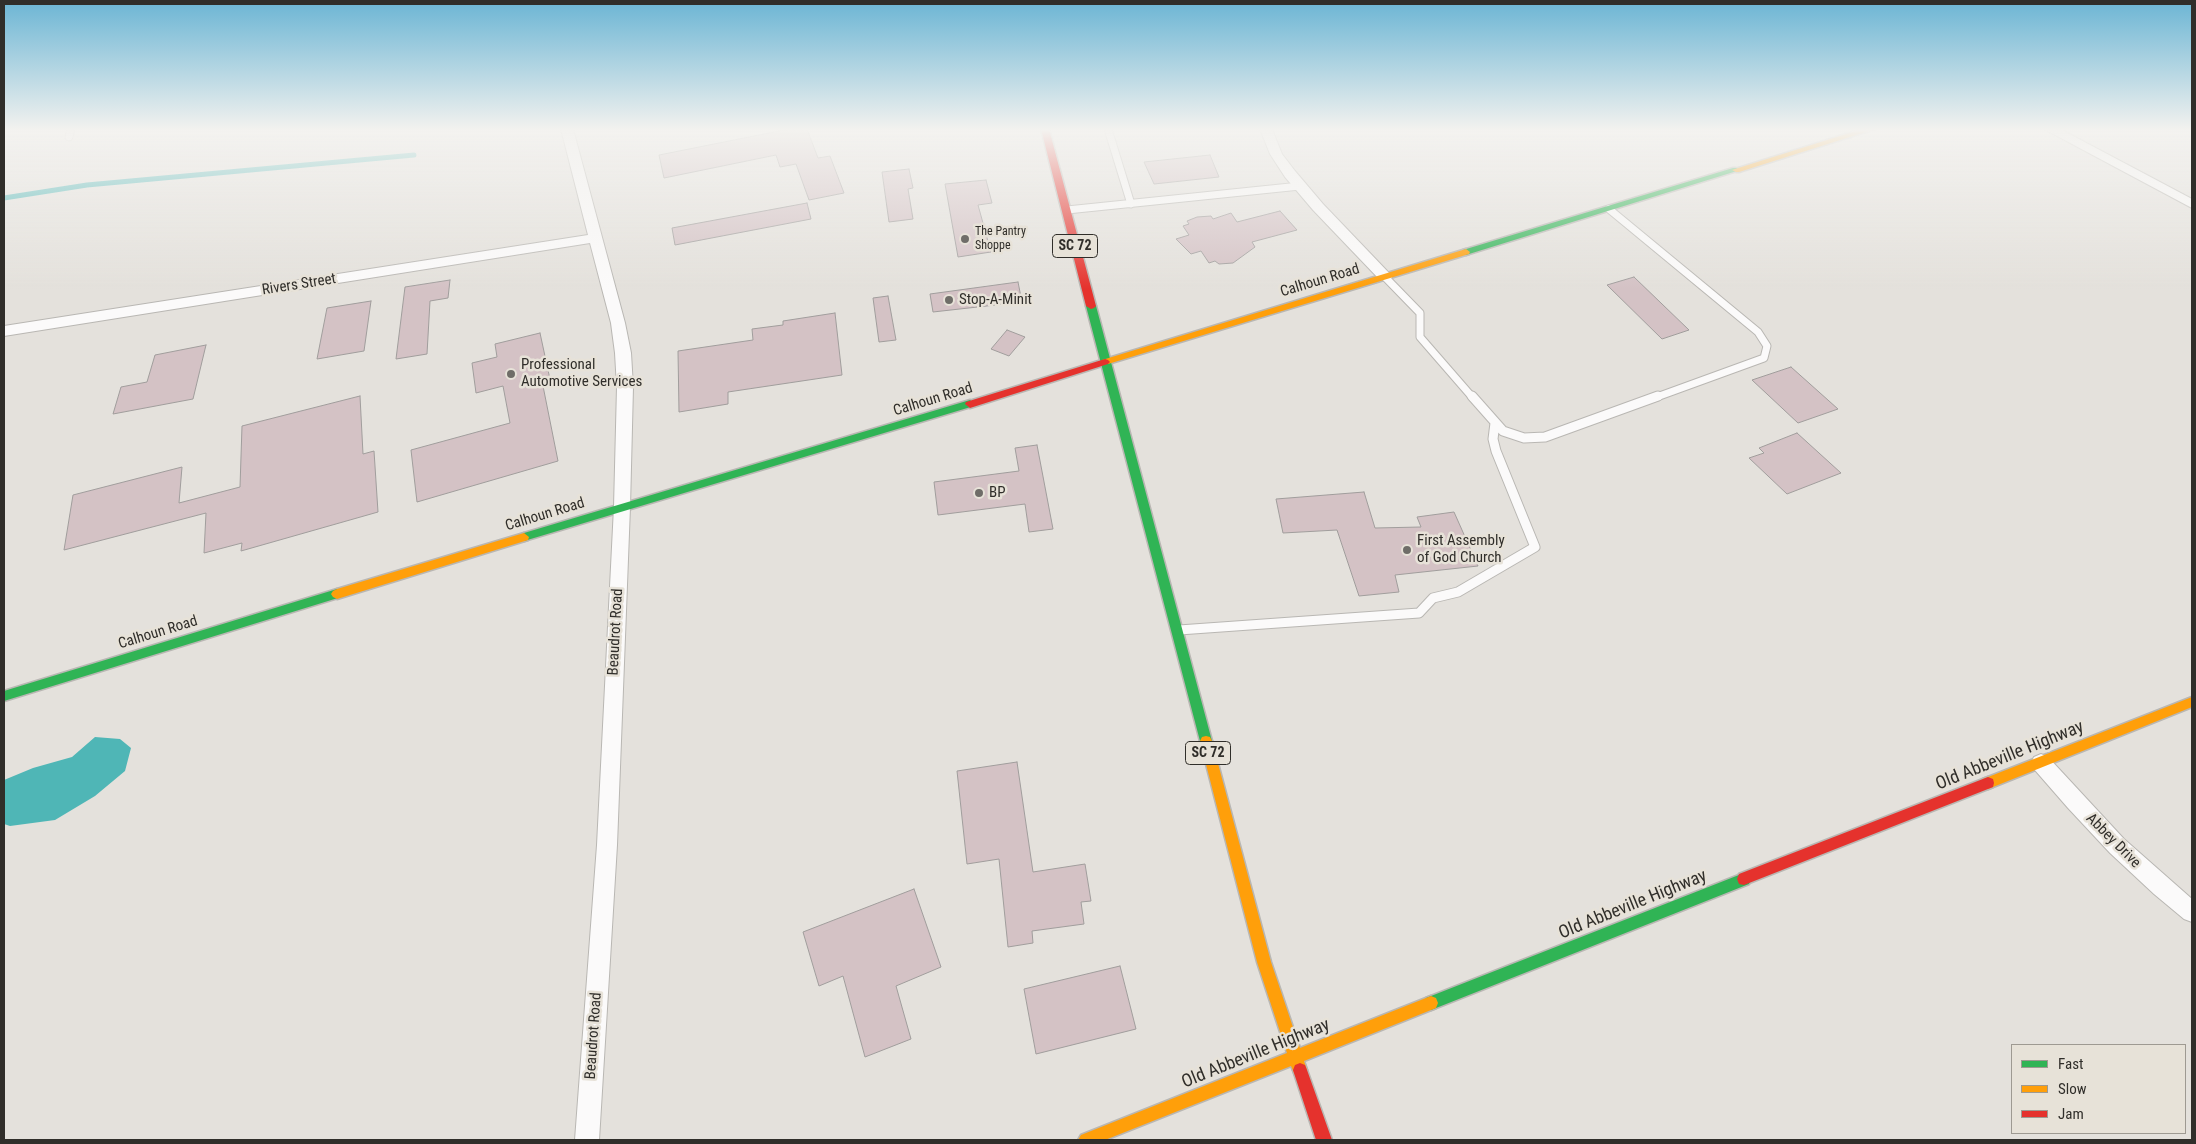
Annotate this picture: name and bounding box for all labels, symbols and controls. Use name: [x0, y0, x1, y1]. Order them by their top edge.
place label: The Pantry Shoppe: [975, 225, 1026, 253]
marker: The Pantry Shoppe: [959, 233, 971, 245]
road number: SC 72: [1052, 235, 1098, 258]
street label: Calhoun Road: [1278, 260, 1362, 302]
street label: Rivers Street: [261, 270, 337, 300]
place label: Stop-A-Minit: [959, 291, 1032, 309]
marker: Stop-A-Minit: [943, 294, 955, 306]
place label: Professional Automotive Services: [521, 356, 642, 391]
marker: Professional Automotive Services: [505, 368, 517, 380]
street label: Calhoun Road: [891, 379, 975, 421]
place label: BP: [989, 484, 1006, 502]
marker: BP: [973, 487, 985, 499]
street label: Calhoun Road: [503, 494, 587, 536]
place label: First Assembly of God Church: [1417, 532, 1505, 567]
marker: First Assembly of God Church: [1401, 544, 1413, 556]
street label: Beaudrot Road: [605, 588, 627, 676]
street label: Calhoun Road: [116, 612, 200, 654]
street label: Old Abbeville Highway: [1933, 716, 2087, 796]
road number: SC 72: [1186, 741, 1230, 764]
street label: Abbey Drive: [2082, 810, 2144, 872]
street label: Old Abbeville Highway: [1556, 865, 1710, 945]
street label: Beaudrot Road: [582, 992, 606, 1080]
street label: Old Abbeville Highway: [1179, 1014, 1333, 1094]
legend: [2011, 1044, 2186, 1134]
text: Fast: [2058, 1055, 2083, 1073]
text: Slow: [2058, 1080, 2087, 1098]
text: Jam: [2058, 1105, 2084, 1123]

